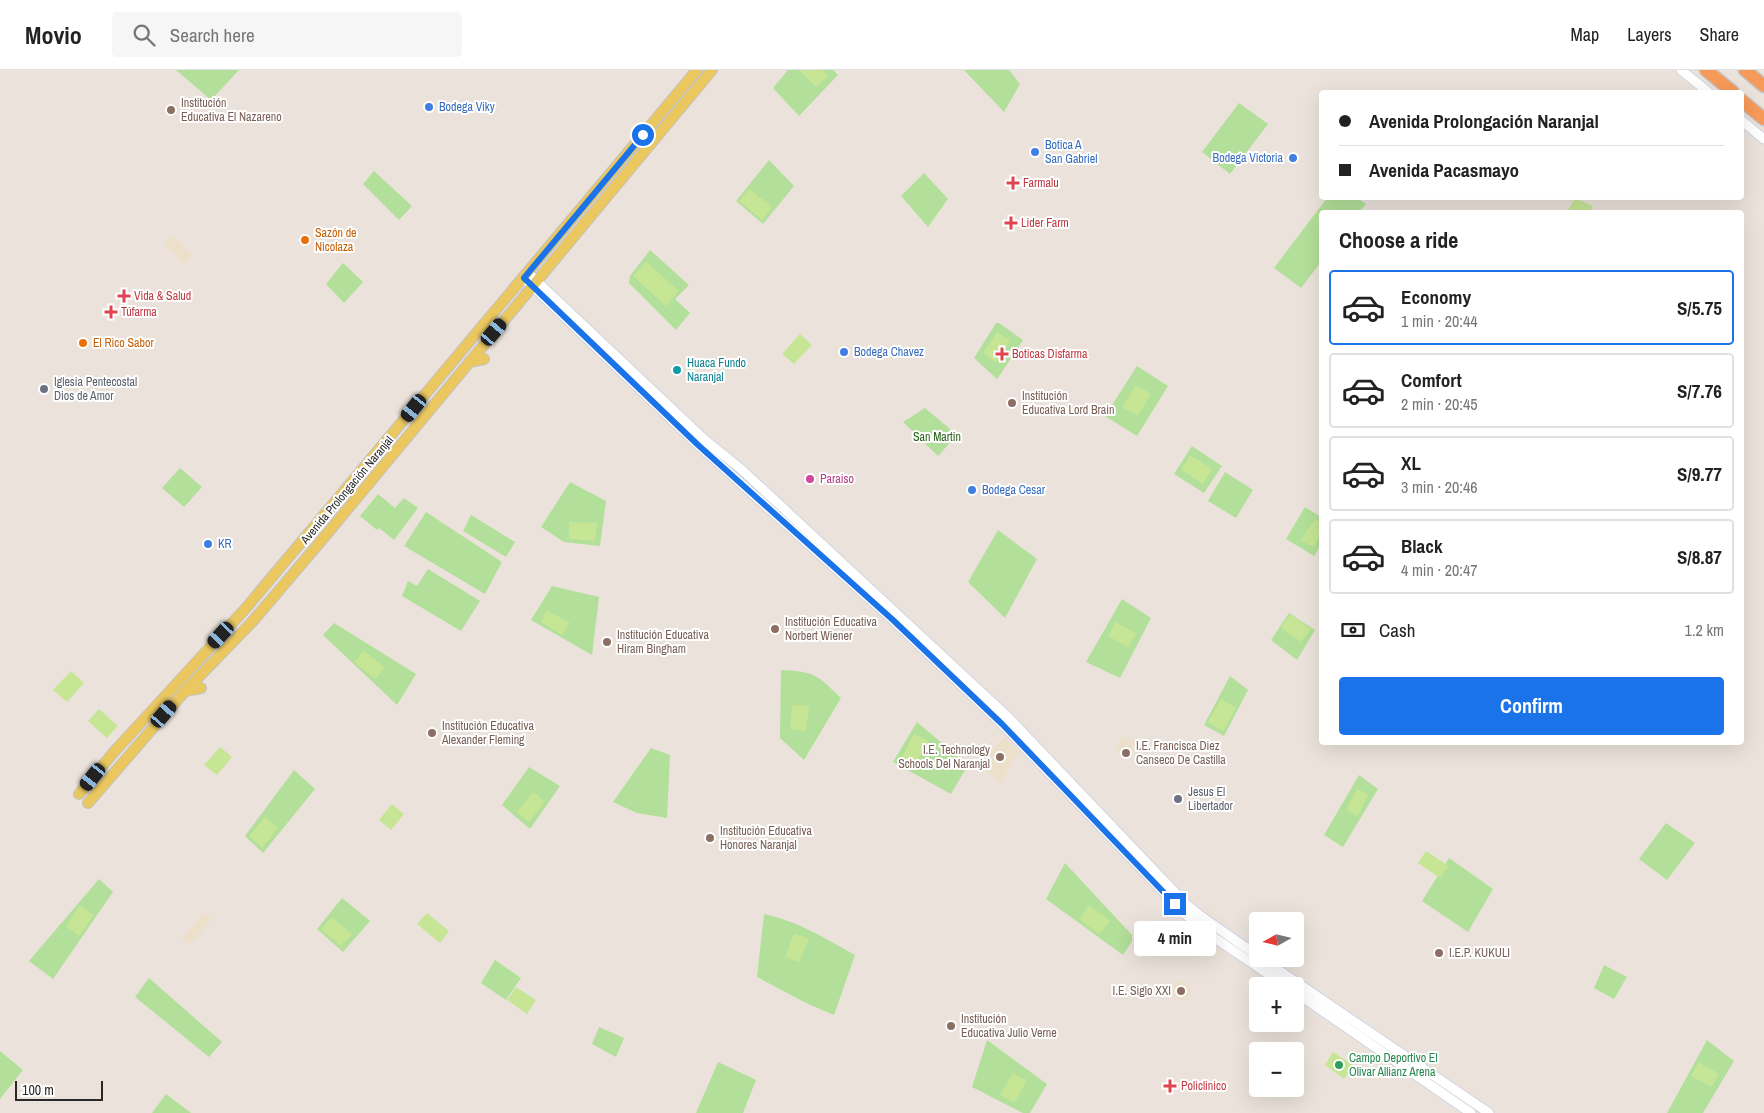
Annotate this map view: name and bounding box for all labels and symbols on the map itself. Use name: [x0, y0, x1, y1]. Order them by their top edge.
place label: Institución Educativa El Nazareno: [181, 95, 282, 125]
place label: Bodega Viky: [439, 99, 495, 115]
marker: Bodega Viky: [423, 101, 435, 113]
marker: Institución Educativa El Nazareno: [165, 104, 177, 116]
route start: [632, 124, 654, 146]
place label: Botica A San Gabriel: [1045, 137, 1098, 167]
marker: Botica A San Gabriel: [1029, 146, 1041, 158]
place label: Bodega Victoria: [1213, 150, 1284, 166]
marker: Bodega Victoria: [1287, 152, 1299, 164]
place label: Farmalu: [1023, 175, 1059, 191]
marker: Farmalu: [1007, 177, 1019, 189]
place label: Lider Farm: [1021, 215, 1069, 231]
marker: Lider Farm: [1005, 217, 1017, 229]
place label: Sazón de Nicolaza: [315, 225, 357, 255]
marker: Sazón de Nicolaza: [299, 234, 311, 246]
place label: Vida & Salud: [134, 288, 191, 304]
marker: Vida & Salud: [118, 290, 130, 302]
place label: Túfarma: [121, 304, 157, 320]
marker: Túfarma: [105, 306, 117, 318]
car: [478, 316, 509, 348]
place label: El Rico Sabor: [93, 335, 154, 351]
marker: El Rico Sabor: [77, 337, 89, 349]
place label: Bodega Chavez: [854, 344, 924, 360]
marker: Bodega Chavez: [838, 346, 850, 358]
place label: Boticas Disfarma: [1012, 346, 1088, 362]
marker: Boticas Disfarma: [996, 348, 1008, 360]
place label: Huaca Fundo Naranjal: [687, 355, 746, 385]
marker: Huaca Fundo Naranjal: [671, 364, 683, 376]
place label: Iglesia Pentecostal Dios de Amor: [54, 374, 137, 404]
marker: Iglesia Pentecostal Dios de Amor: [38, 383, 50, 395]
place label: Institución Educativa Lord Brain: [1022, 388, 1114, 418]
car: [398, 392, 429, 424]
marker: Institución Educativa Lord Brain: [1006, 397, 1018, 409]
park label: San Martin: [913, 429, 961, 445]
street label: Avenida Prolongación Naranjal: [297, 433, 397, 548]
place label: Paraiso: [820, 471, 854, 487]
marker: Paraiso: [804, 473, 816, 485]
place label: Bodega Cesar: [982, 482, 1046, 498]
marker: Bodega Cesar: [966, 484, 978, 496]
place label: KR: [218, 536, 232, 552]
marker: KR: [202, 538, 214, 550]
place label: Institución Educativa Norbert Wiener: [785, 614, 877, 644]
car: [205, 619, 236, 651]
marker: Institución Educativa Norbert Wiener: [769, 623, 781, 635]
place label: Institución Educativa Hiram Bingham: [617, 627, 709, 657]
marker: Institución Educativa Hiram Bingham: [601, 636, 613, 648]
car: [148, 698, 179, 730]
place label: Institución Educativa Alexander Fleming: [441, 718, 534, 748]
marker: Institución Educativa Alexander Fleming: [426, 727, 438, 739]
place label: I.E. Francisca Diez Canseco De Castilla: [1136, 738, 1226, 768]
place label: I.E. Technology Schools Del Naranjal: [898, 742, 990, 772]
marker: I.E. Francisca Diez Canseco De Castilla: [1120, 747, 1132, 759]
marker: I.E. Technology Schools Del Naranjal: [994, 751, 1006, 763]
car: [77, 761, 108, 793]
place label: Jesus El Libertador: [1188, 784, 1234, 814]
marker: Jesus El Libertador: [1172, 793, 1184, 805]
place label: Institución Educativa Honores Naranjal: [720, 823, 812, 853]
marker: Institución Educativa Honores Naranjal: [704, 832, 716, 844]
route end: [1164, 893, 1186, 915]
north arrow: [1249, 912, 1304, 968]
callout: 4 min: [1134, 922, 1216, 956]
place label: I.E.P. KUKULI: [1449, 945, 1510, 961]
marker: I.E.P. KUKULI: [1433, 947, 1445, 959]
place label: I.E. Siglo XXI: [1112, 983, 1171, 999]
marker: I.E. Siglo XXI: [1175, 985, 1187, 997]
place label: Institución Educativa Julio Verne: [961, 1011, 1057, 1041]
marker: Institución Educativa Julio Verne: [945, 1020, 957, 1032]
place label: Campo Deportivo El Olivar Allianz Arena: [1349, 1050, 1438, 1080]
marker: Campo Deportivo El Olivar Allianz Arena: [1333, 1059, 1345, 1071]
scale bar: [15, 1078, 102, 1101]
place label: Policlinico: [1181, 1078, 1226, 1094]
marker: Policlinico: [1163, 1079, 1177, 1093]

